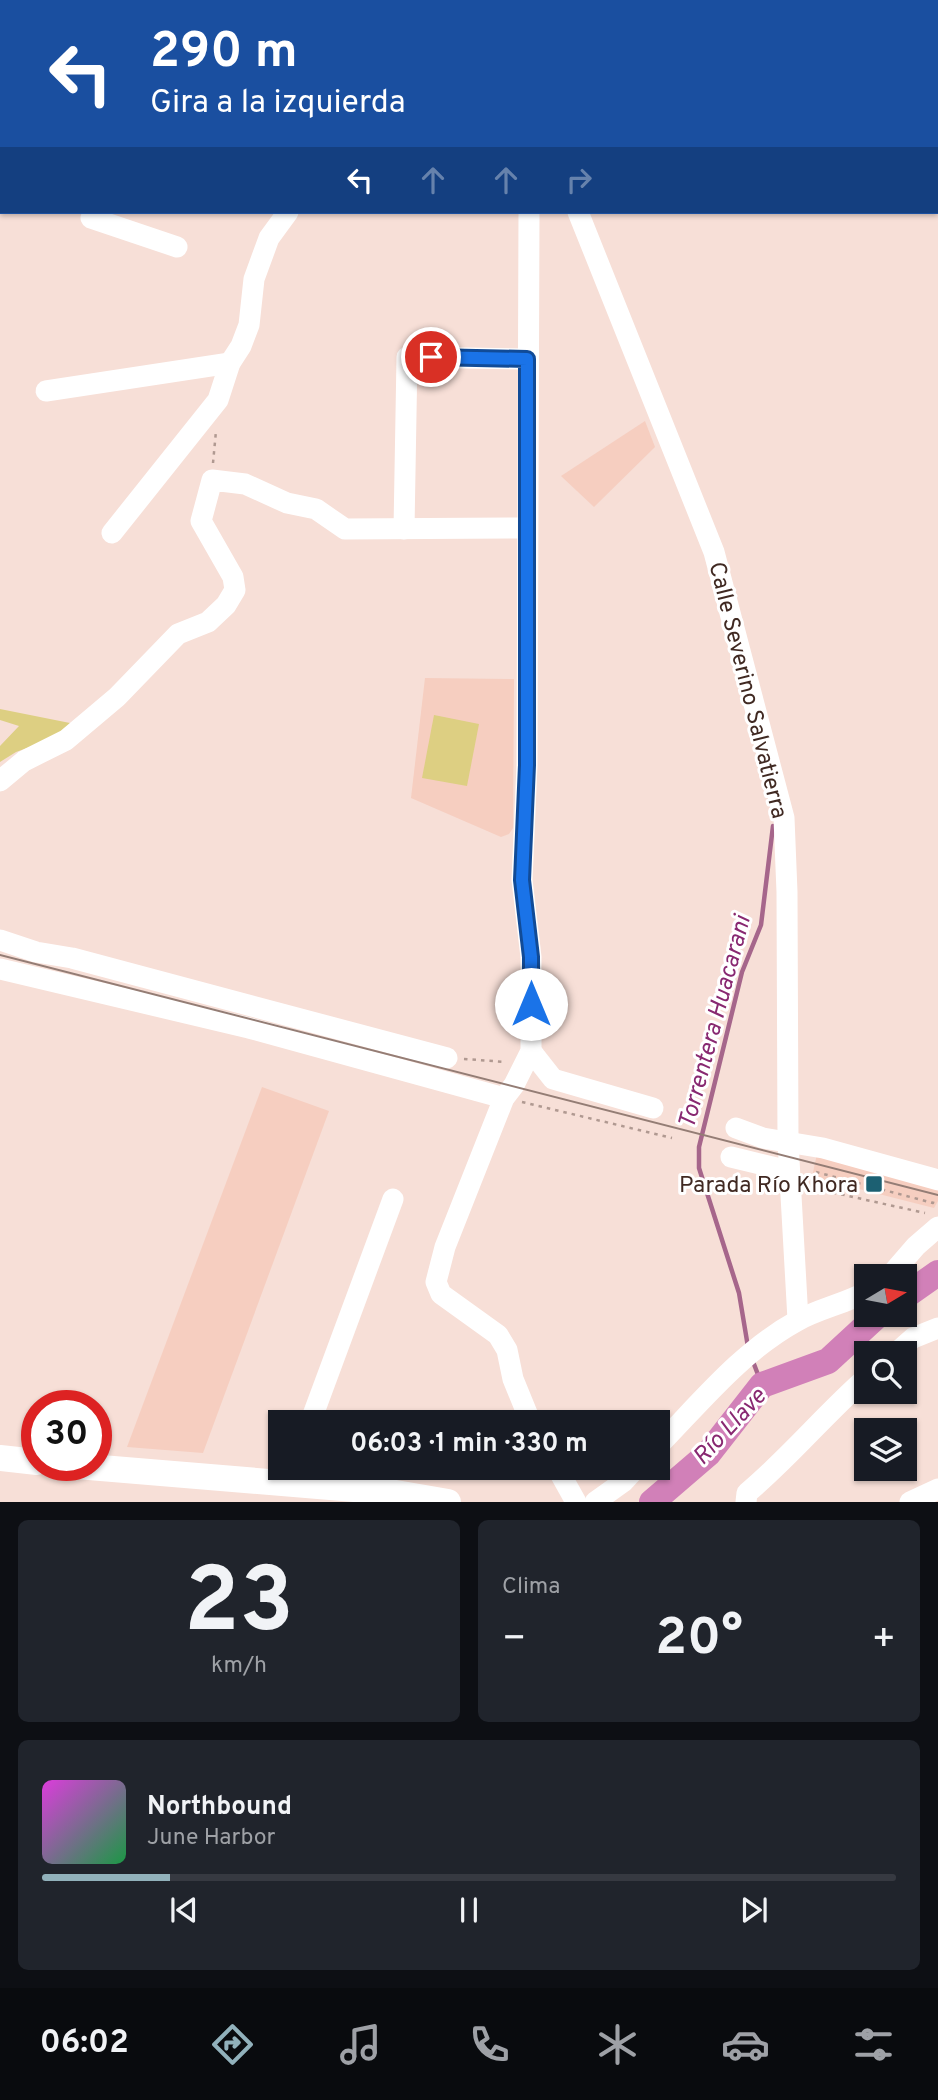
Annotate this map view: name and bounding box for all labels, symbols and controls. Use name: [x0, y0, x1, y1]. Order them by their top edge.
text: 290 m: [150, 23, 298, 85]
icon: left: [35, 28, 126, 119]
text: Gira a la izquierda: [150, 84, 406, 124]
icon: left: [341, 161, 379, 199]
icon: ahead: [414, 161, 452, 199]
icon: ahead: [487, 161, 525, 199]
icon: right: [560, 161, 598, 199]
pin: [401, 327, 461, 387]
icon: arrive: [412, 338, 450, 376]
street label: Calle Severino Salvatierra: [701, 559, 793, 822]
water label: Torrentera Huacarani: [673, 912, 759, 1132]
position arrow: [494, 967, 568, 1041]
place label: Parada Río Khora: [679, 1172, 858, 1201]
marker: Parada Río Khora: [864, 1174, 884, 1194]
north arrow: [854, 1264, 917, 1326]
map controls: [854, 1264, 917, 1481]
button: search: [854, 1341, 917, 1404]
water label: Río Llave: [687, 1382, 774, 1472]
speed limit sign: 30: [21, 1390, 112, 1481]
button: layers: [854, 1418, 917, 1481]
text: 06:03 · 1 min · 330 m: [350, 1428, 588, 1461]
text: 23: [184, 1549, 294, 1664]
text: Clima: [502, 1573, 560, 1602]
text: 20°: [655, 1607, 743, 1673]
text: −: [502, 1616, 527, 1665]
text: +: [871, 1616, 896, 1665]
text: km/h: [211, 1652, 267, 1681]
text: Northbound: [147, 1791, 292, 1824]
text: June Harbor: [147, 1824, 275, 1853]
icon: previous: [165, 1891, 203, 1929]
icon: pause: [450, 1891, 488, 1929]
icon: next: [735, 1891, 773, 1929]
icon: directions: [208, 2020, 257, 2069]
icon: music: [336, 2020, 385, 2069]
icon: phone: [465, 2020, 514, 2069]
icon: climate: [593, 2020, 642, 2069]
icon: car: [721, 2020, 770, 2069]
icon: filters: [849, 2020, 898, 2069]
text: 06:02: [40, 2024, 129, 2064]

